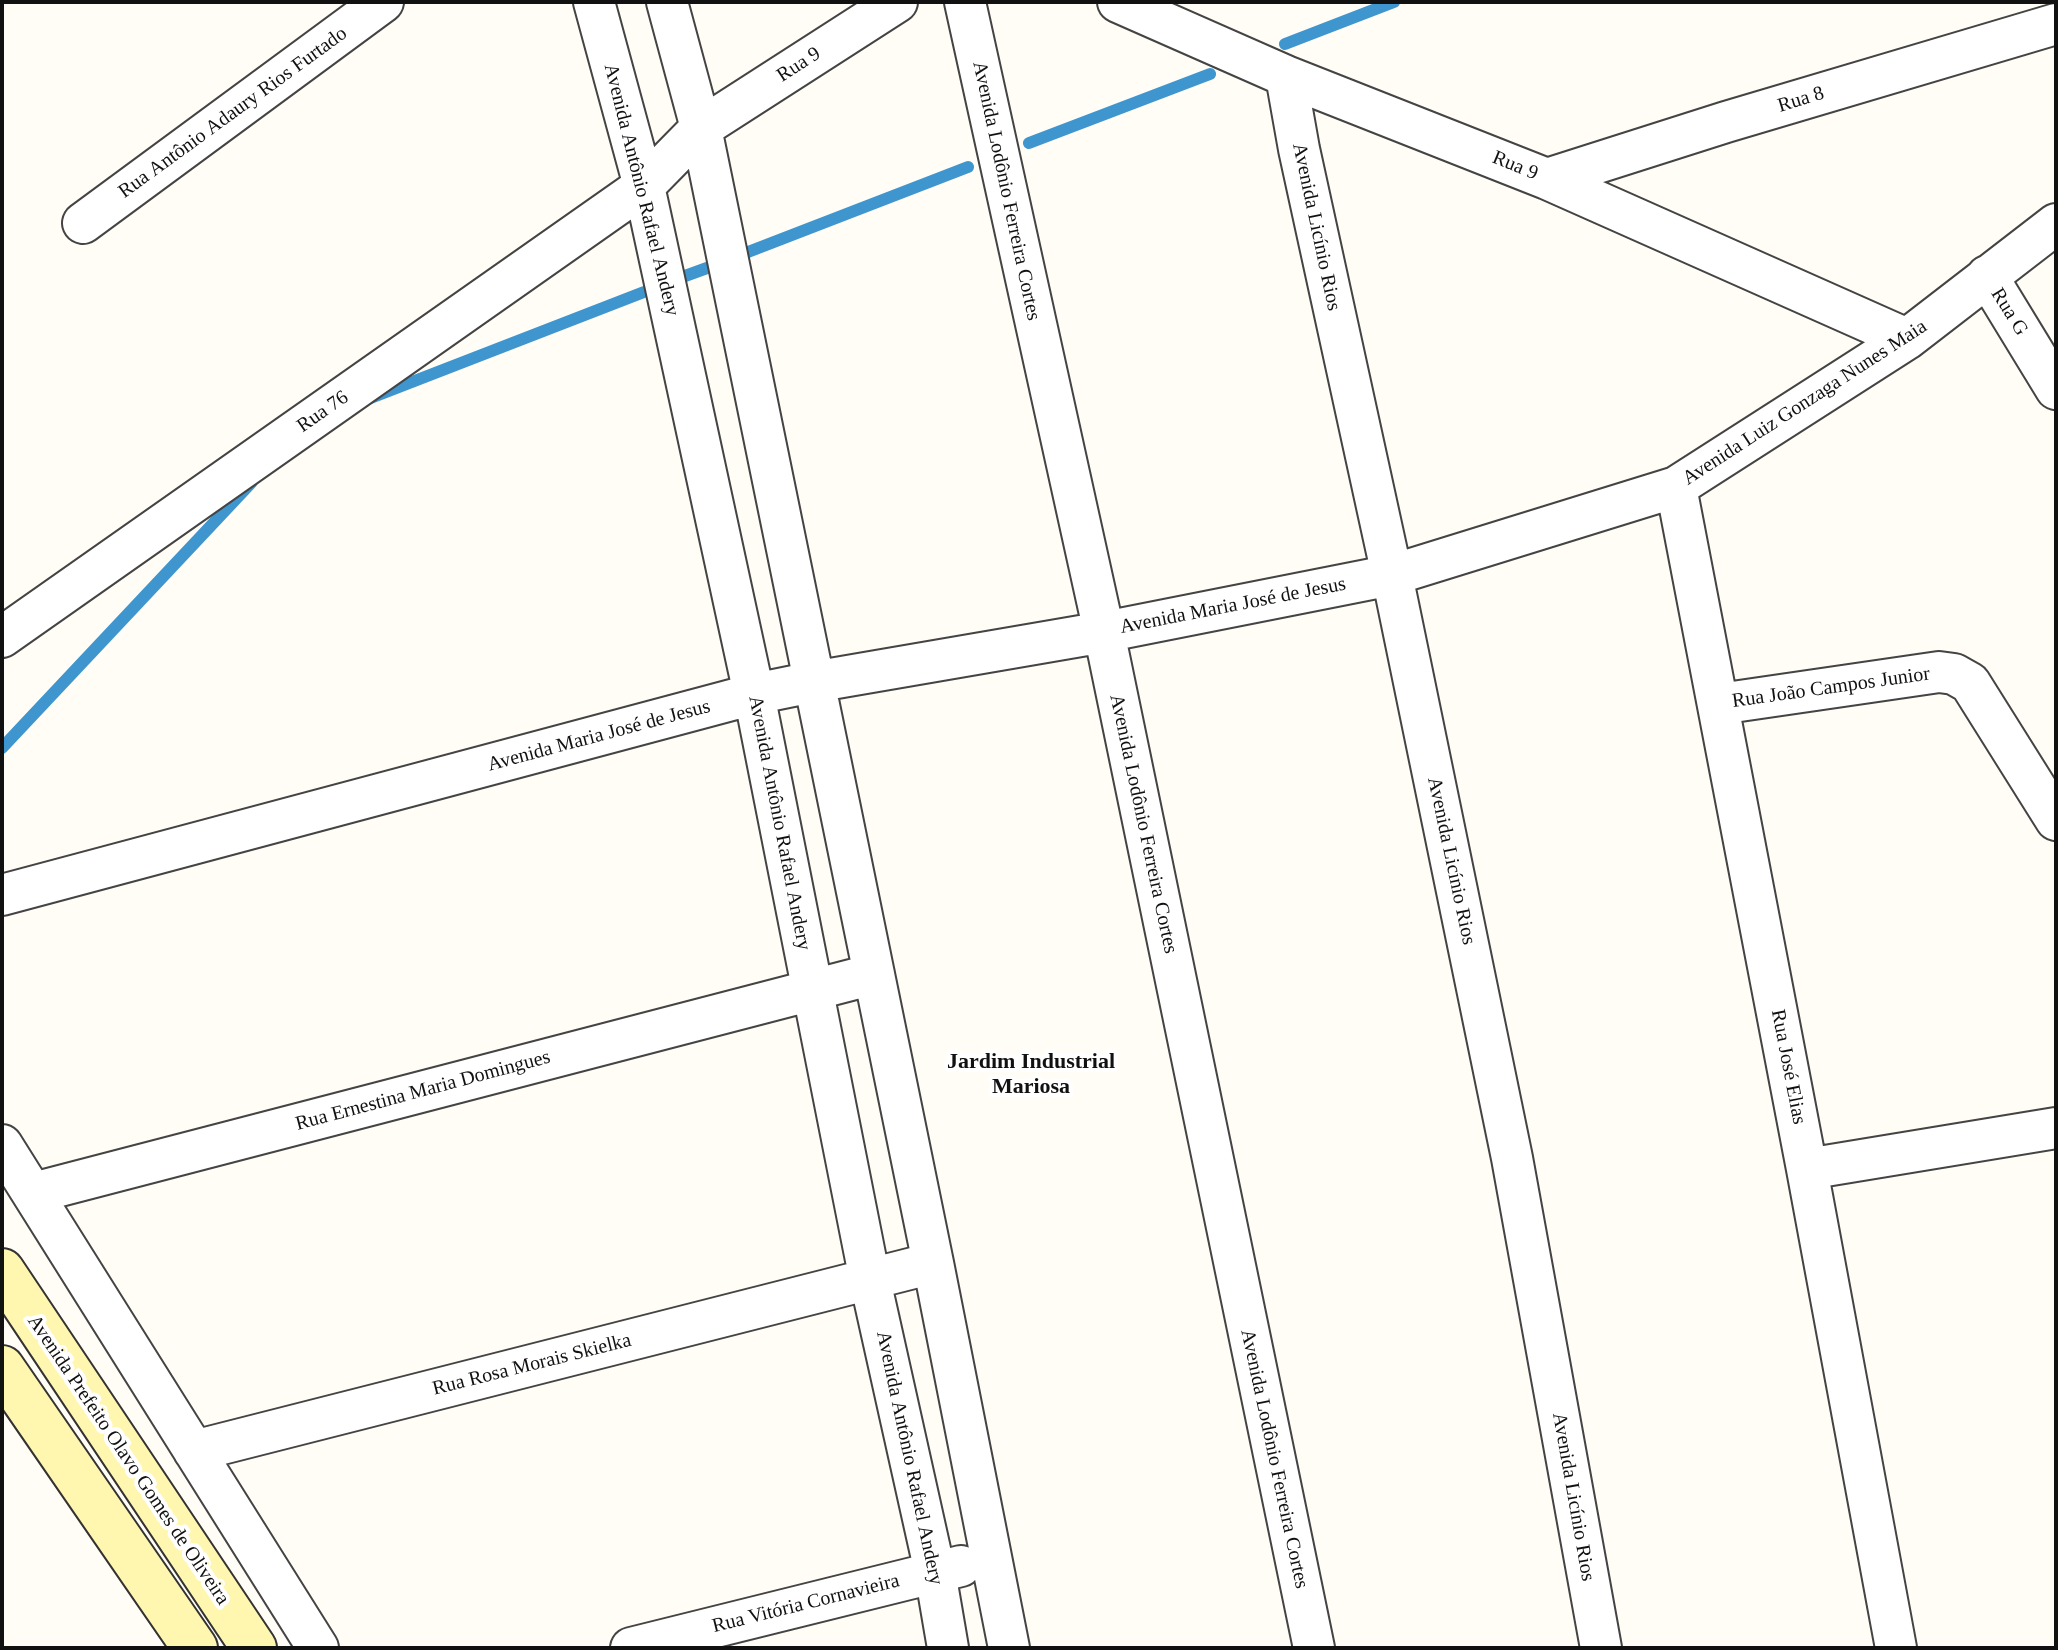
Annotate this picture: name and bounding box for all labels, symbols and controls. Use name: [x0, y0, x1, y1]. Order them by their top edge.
street label: Rua Antônio Adaury Rios Furtado: [114, 22, 352, 204]
street label: Rua 9: [773, 42, 825, 88]
street label: Avenida Lodônio Ferreira Cortes: [967, 59, 1045, 323]
street label: Avenida Antônio Rafael Andery: [598, 61, 684, 319]
street label: Rua 8: [1775, 82, 1827, 118]
street label: Avenida Licínio Rios: [1287, 141, 1345, 313]
street label: Rua 9: [1489, 146, 1541, 186]
street label: Rua G: [1985, 284, 2033, 340]
street label: Avenida Luiz Gonzaga Nunes Maia: [1678, 315, 1932, 491]
street label: Rua 76: [293, 386, 353, 438]
street label: Avenida Maria José de Jesus: [1118, 572, 1348, 640]
street label: Rua João Campos Junior: [1731, 662, 1931, 714]
street label: Avenida Lodônio Ferreira Cortes: [1104, 692, 1182, 956]
street label: Avenida Antônio Rafael Andery: [743, 694, 815, 952]
street label: Avenida Maria José de Jesus: [485, 695, 713, 777]
street label: Avenida Licínio Rios: [1422, 775, 1480, 947]
street label: Rua José Elias: [1765, 1007, 1811, 1127]
street label: Rua Ernestina Maria Domingues: [293, 1045, 553, 1137]
district label: Jardim Industrial Mariosa: [947, 1049, 1115, 1100]
street label: Avenida Prefeito Olavo Gomes de Oliveira: [22, 1310, 234, 1610]
street label: Avenida Lodônio Ferreira Cortes: [1235, 1327, 1313, 1591]
street label: Rua Rosa Morais Skielka: [430, 1329, 634, 1401]
street label: Avenida Antônio Rafael Andery: [870, 1329, 948, 1587]
street label: Avenida Licínio Rios: [1546, 1411, 1600, 1583]
street label: Rua Vitória Cornavieira: [710, 1569, 902, 1639]

